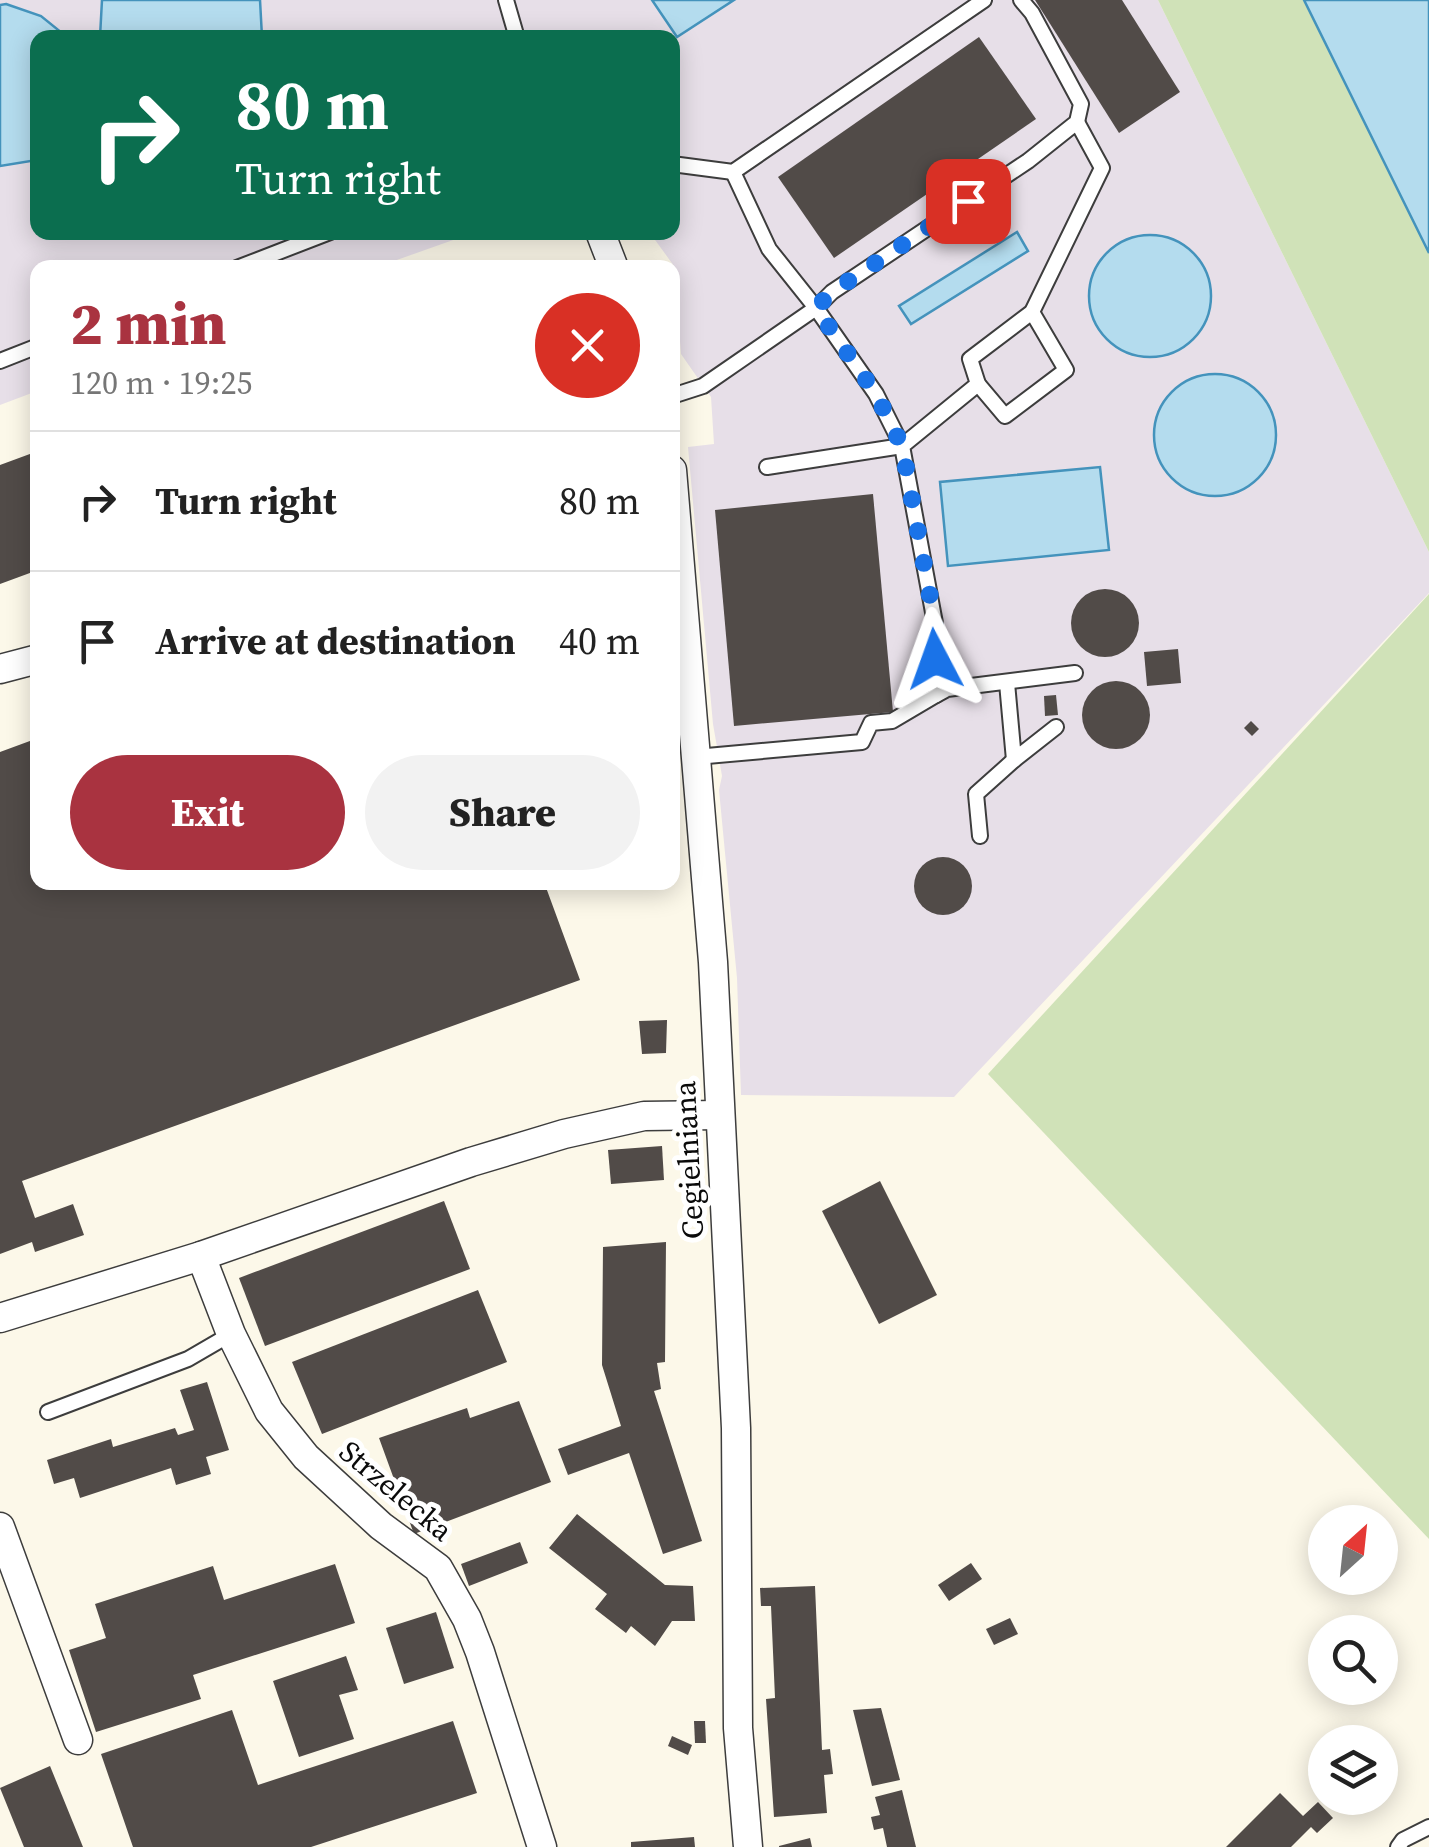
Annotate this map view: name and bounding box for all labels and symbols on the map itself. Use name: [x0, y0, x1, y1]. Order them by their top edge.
pin: [926, 159, 1011, 244]
position arrow: [883, 607, 987, 711]
street label: Cegielniana: [664, 1079, 713, 1240]
street label: Strzelecka: [331, 1431, 462, 1551]
north arrow: [1308, 1505, 1398, 1595]

